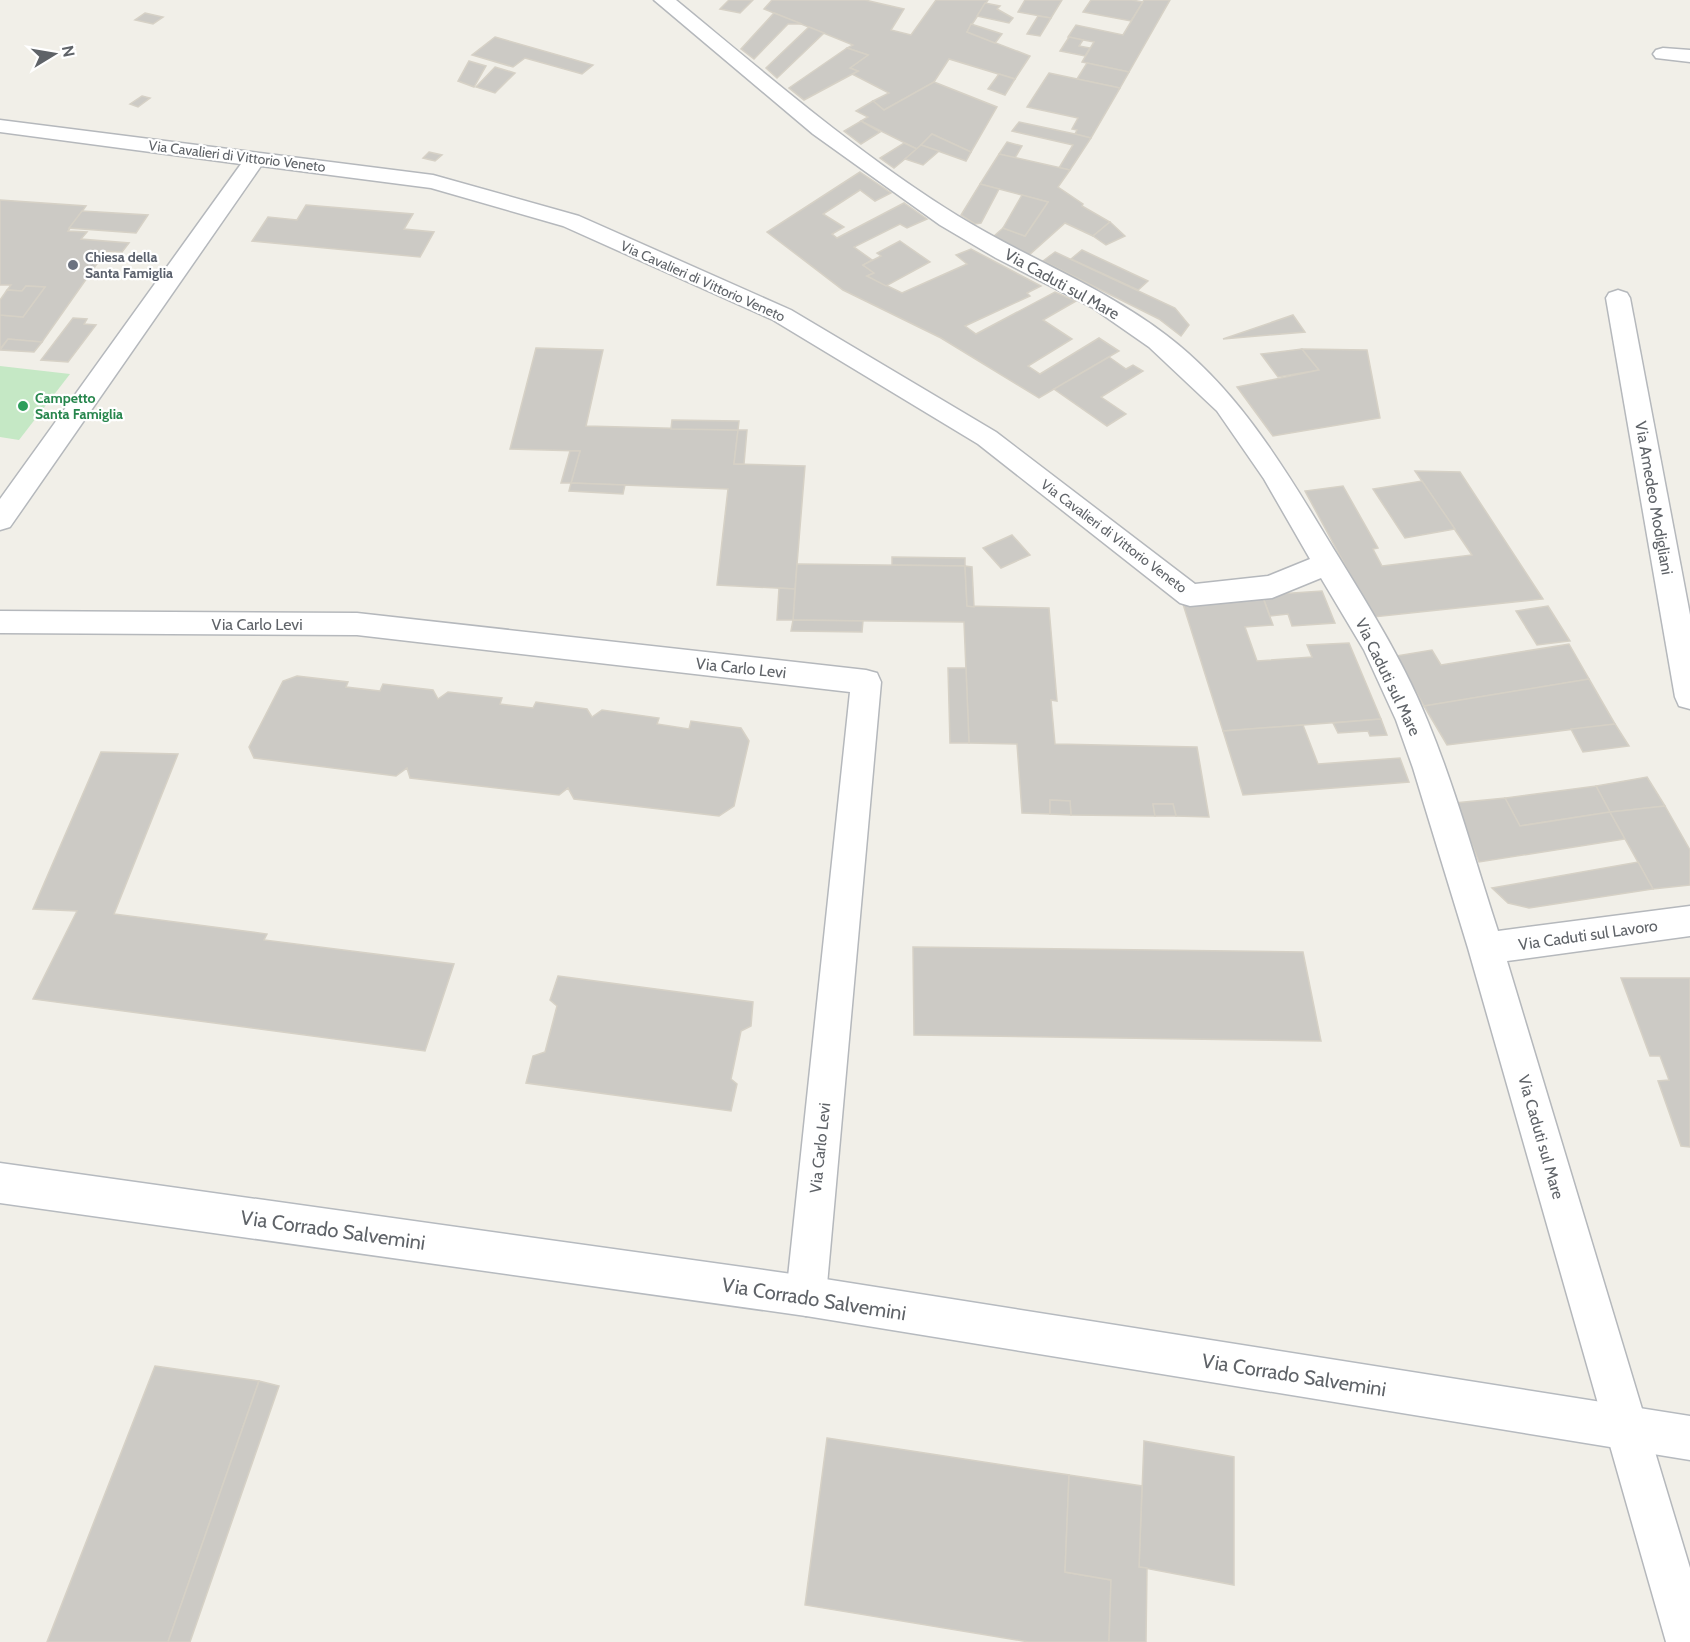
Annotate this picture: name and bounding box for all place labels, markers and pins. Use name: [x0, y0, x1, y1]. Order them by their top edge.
place label: Chiesa della Santa Famiglia: [85, 248, 173, 282]
marker: Chiesa della Santa Famiglia: [66, 258, 80, 272]
place label: Campetto Santa Famiglia: [35, 389, 123, 423]
marker: Campetto Santa Famiglia: [16, 399, 30, 413]

